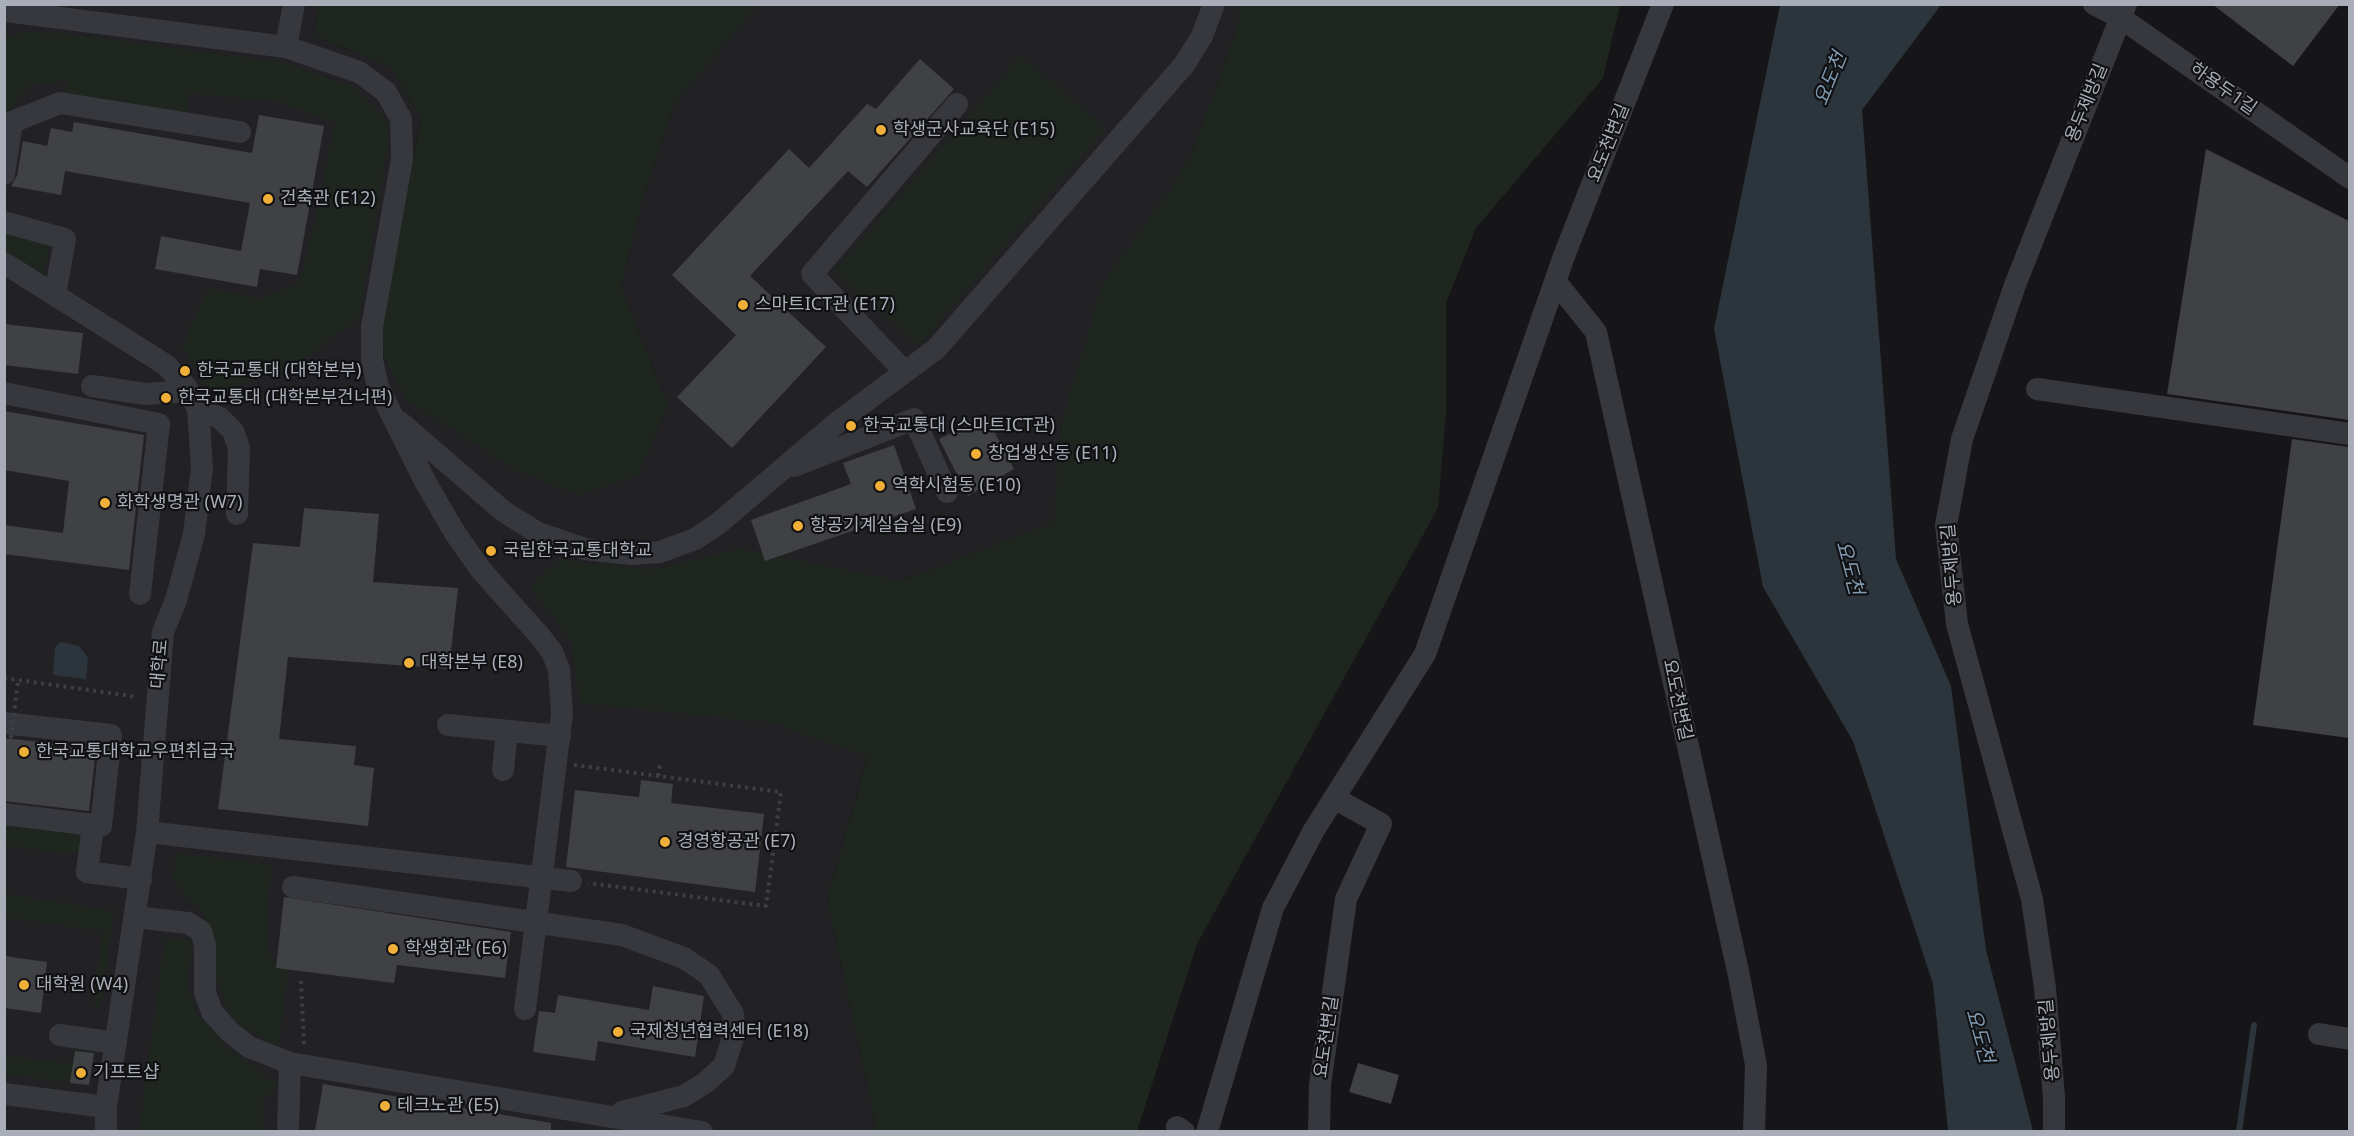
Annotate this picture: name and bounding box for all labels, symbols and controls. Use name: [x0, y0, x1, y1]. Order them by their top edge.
water label: 요도천: [1810, 49, 1852, 109]
street label: 하용두1길: [2185, 58, 2261, 120]
street label: 용두제방길: [2061, 61, 2113, 145]
street label: 요도천변길: [1583, 101, 1635, 185]
place label: 학생군사교육단 (E15): [893, 119, 1055, 141]
marker: 학생군사교육단 (E15): [874, 123, 888, 137]
place label: 건축관 (E12): [280, 188, 376, 210]
marker: 건축관 (E12): [261, 192, 275, 206]
place label: 스마트ICT관 (E17): [755, 294, 895, 316]
marker: 스마트ICT관 (E17): [736, 298, 750, 312]
place label: 한국교통대 (대학본부): [197, 360, 362, 382]
marker: 한국교통대 (대학본부): [178, 364, 192, 378]
place label: 한국교통대 (대학본부건너편): [178, 387, 392, 409]
marker: 한국교통대 (대학본부건너편): [159, 391, 173, 405]
place label: 한국교통대 (스마트ICT관): [863, 415, 1055, 437]
marker: 한국교통대 (스마트ICT관): [844, 419, 858, 433]
place label: 창업생산동 (E11): [988, 443, 1117, 465]
marker: 창업생산동 (E11): [969, 447, 983, 461]
place label: 역학시험동 (E10): [892, 475, 1021, 497]
marker: 역학시험동 (E10): [873, 479, 887, 493]
place label: 화학생명관 (W7): [117, 492, 242, 514]
marker: 화학생명관 (W7): [98, 496, 112, 510]
place label: 항공기계실습실 (E9): [810, 515, 962, 537]
marker: 항공기계실습실 (E9): [791, 519, 805, 533]
street label: 용두제방길: [1938, 523, 1966, 607]
water label: 요도천: [1830, 538, 1868, 598]
place label: 국립한국교통대학교: [503, 540, 652, 562]
marker: 국립한국교통대학교: [484, 544, 498, 558]
street label: 대학로: [147, 638, 173, 690]
place label: 대학본부 (E8): [421, 652, 523, 674]
marker: 대학본부 (E8): [402, 656, 416, 670]
street label: 요도천변길: [1658, 657, 1696, 743]
place label: 한국교통대학교우편취급국: [36, 741, 235, 763]
marker: 한국교통대학교우편취급국: [17, 745, 31, 759]
place label: 경영항공관 (E7): [677, 831, 796, 853]
marker: 경영항공관 (E7): [658, 835, 672, 849]
place label: 학생회관 (E6): [405, 938, 507, 960]
marker: 학생회관 (E6): [386, 942, 400, 956]
place label: 대학원 (W4): [36, 974, 128, 996]
marker: 대학원 (W4): [17, 978, 31, 992]
street label: 요도천변길: [1311, 994, 1343, 1080]
street label: 용두제방길: [2036, 998, 2064, 1082]
water label: 요도천: [1960, 1006, 1998, 1066]
place label: 국제청년협력센터 (E18): [630, 1021, 809, 1043]
marker: 국제청년협력센터 (E18): [611, 1025, 625, 1039]
place label: 기프트샵: [93, 1062, 159, 1084]
marker: 기프트샵: [74, 1066, 88, 1080]
place label: 테크노관 (E5): [397, 1095, 499, 1117]
marker: 테크노관 (E5): [378, 1099, 392, 1113]

